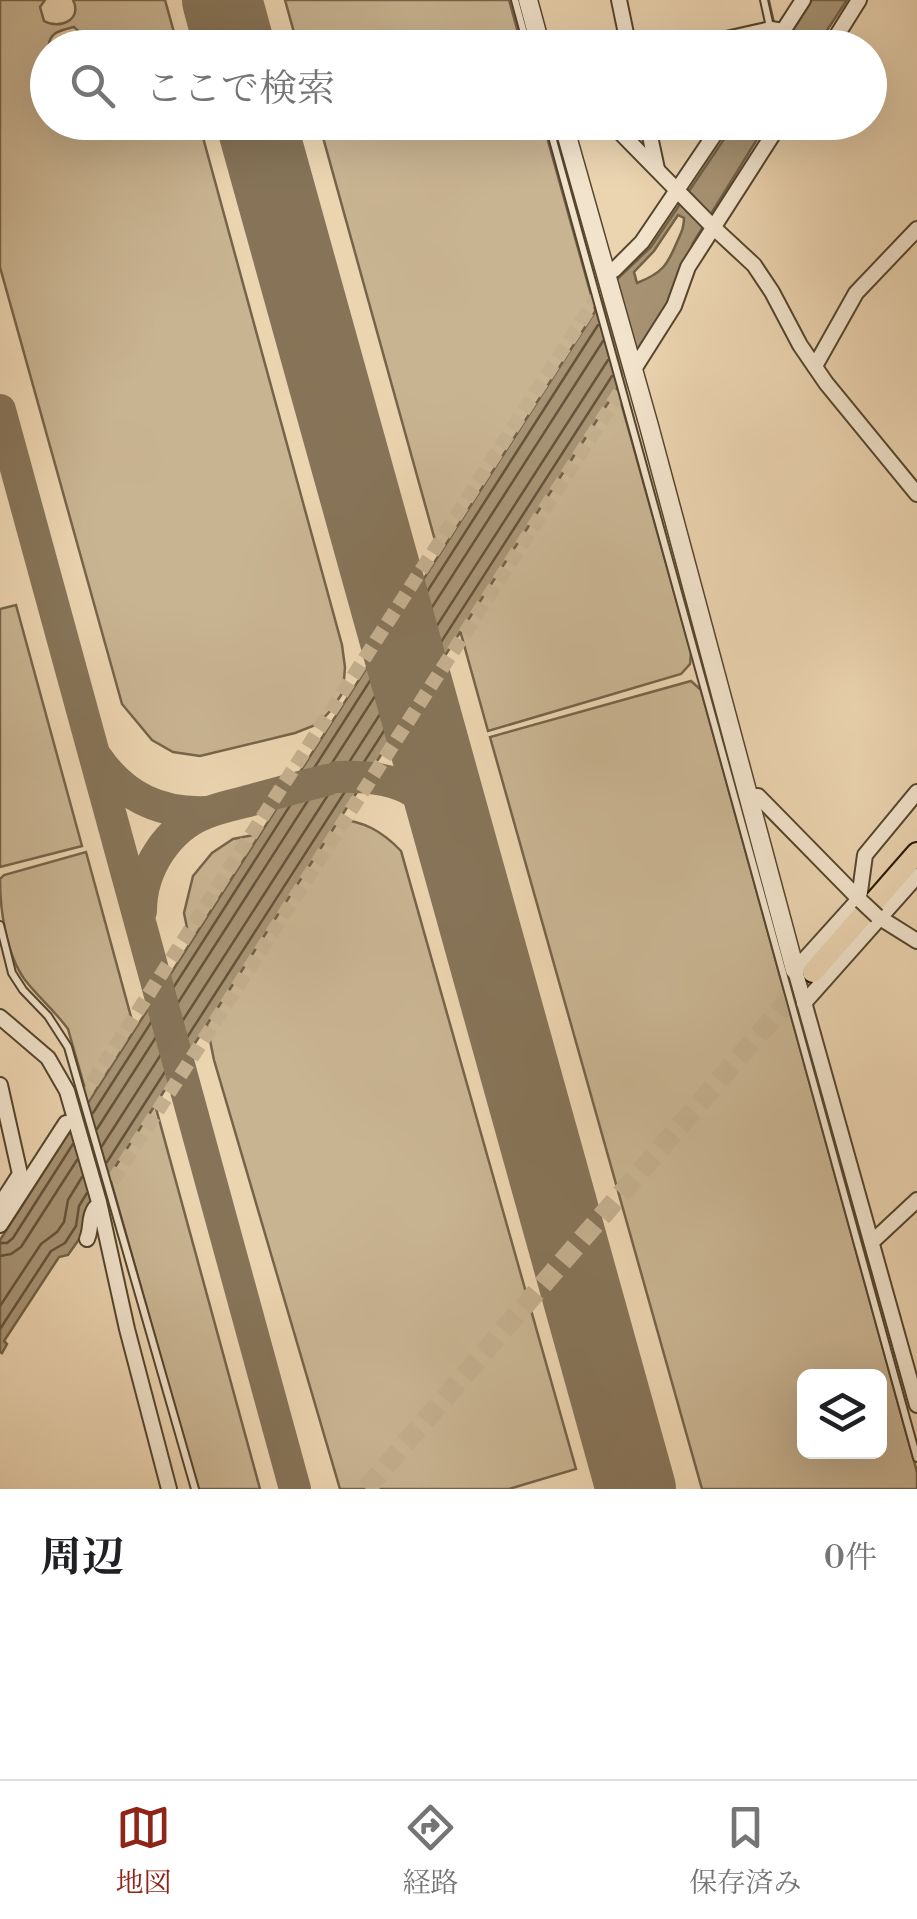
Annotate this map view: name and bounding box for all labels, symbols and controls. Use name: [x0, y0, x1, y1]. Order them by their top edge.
search box: [30, 30, 887, 140]
icon: search: [65, 58, 120, 113]
text: ここで検索: [145, 66, 335, 113]
map controls: [797, 1369, 887, 1459]
button: layers: [797, 1369, 887, 1459]
text: 周辺: [40, 1532, 124, 1585]
text: 0件: [824, 1538, 877, 1578]
tab: 地図: [115, 1800, 172, 1901]
tab: 経路: [402, 1800, 459, 1901]
tab: 保存済み: [689, 1800, 802, 1901]

